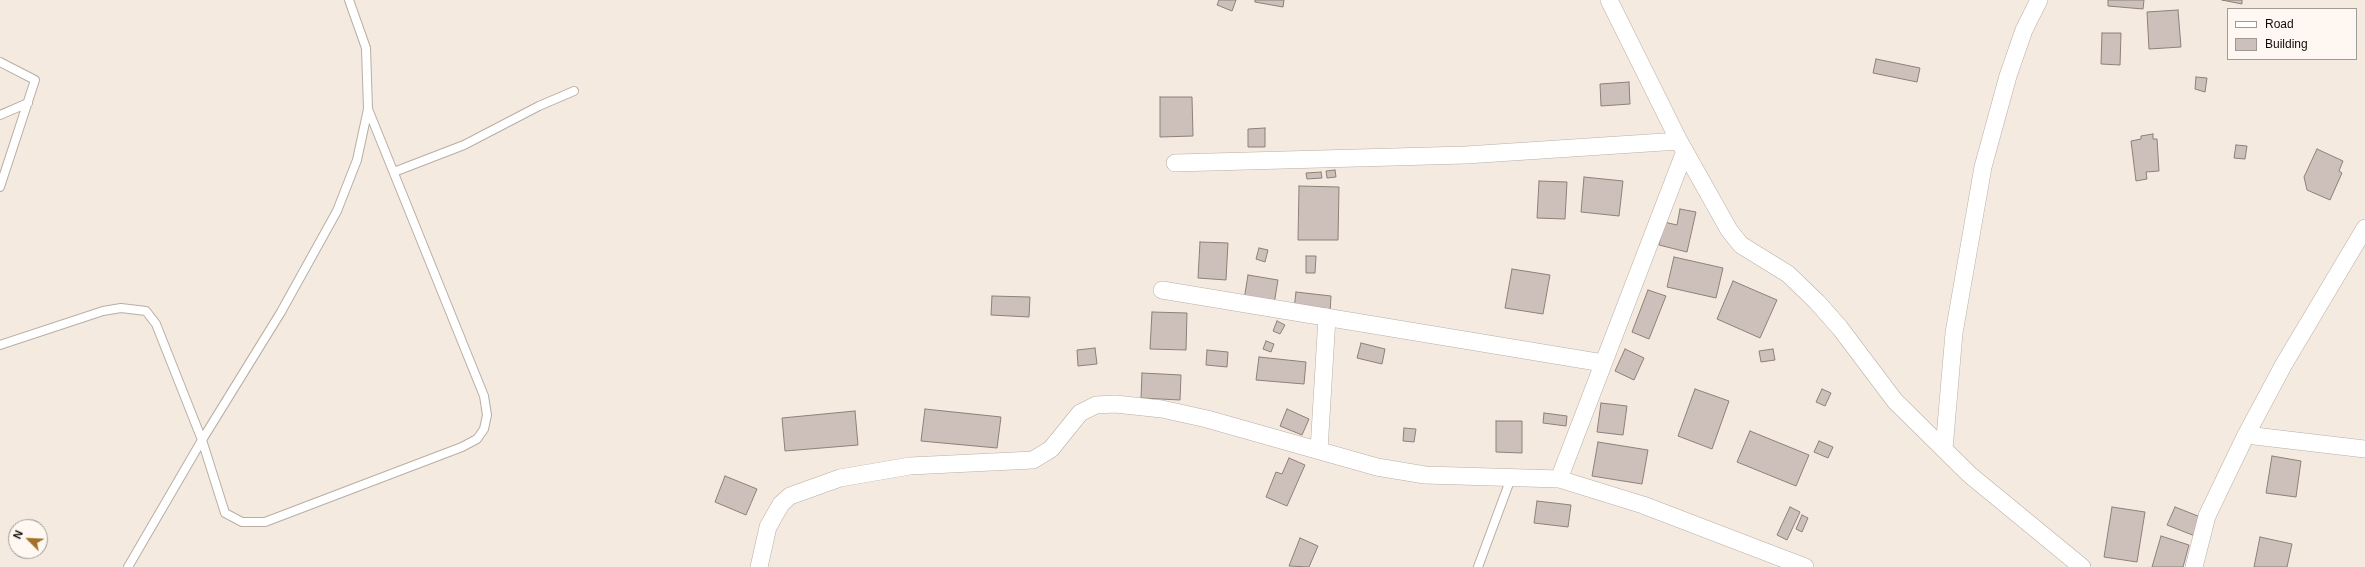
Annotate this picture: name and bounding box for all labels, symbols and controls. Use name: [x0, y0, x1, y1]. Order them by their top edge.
legend: [2227, 8, 2357, 60]
text: Road: [2265, 17, 2294, 31]
text: Building: [2265, 37, 2308, 51]
north arrow: [8, 519, 48, 559]
text: N: [11, 528, 25, 541]

